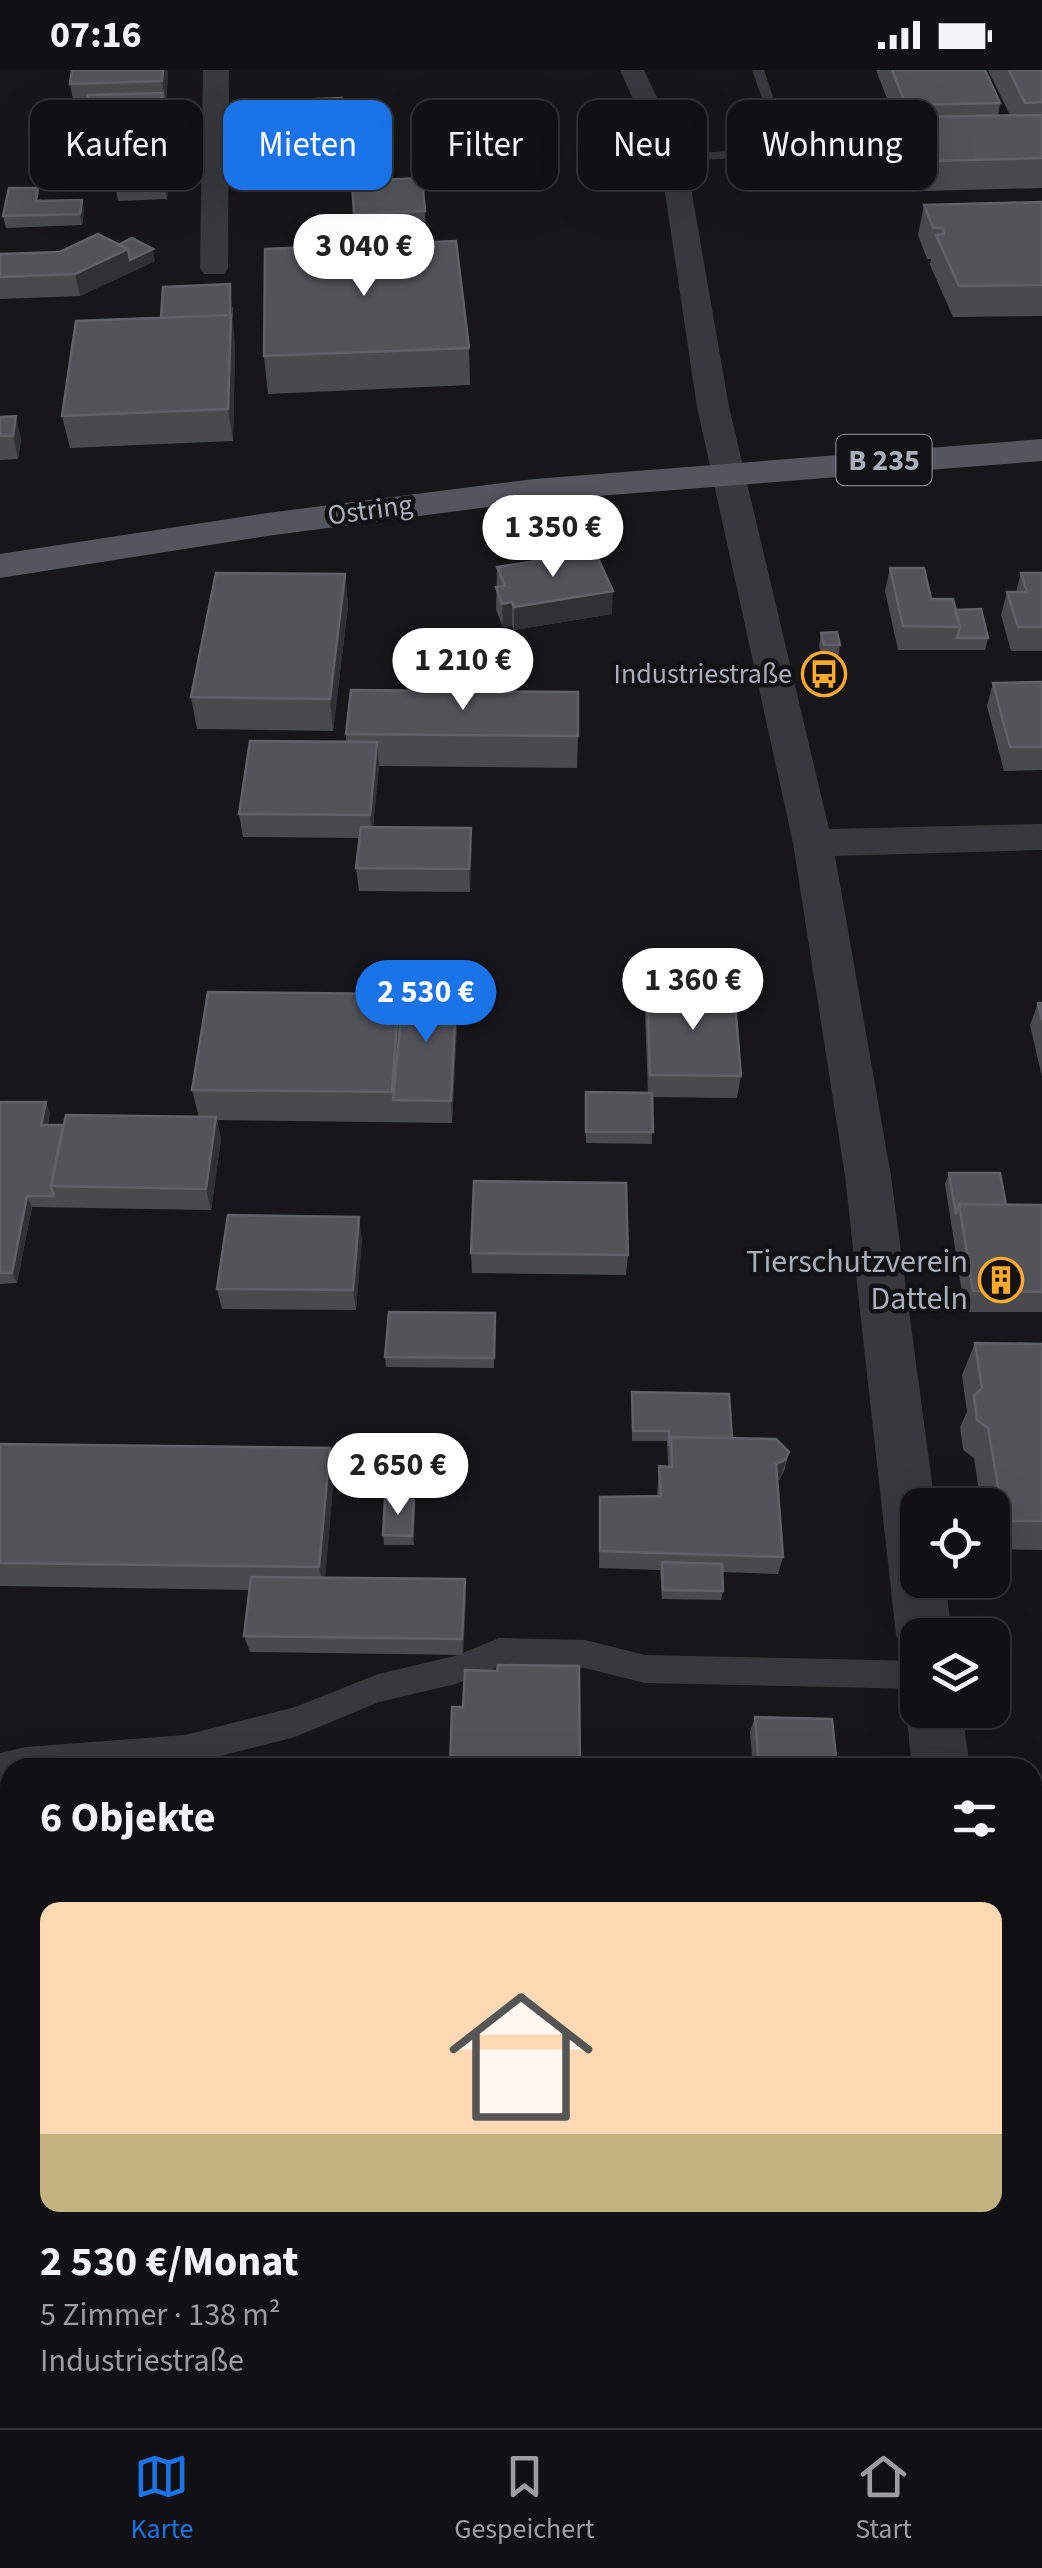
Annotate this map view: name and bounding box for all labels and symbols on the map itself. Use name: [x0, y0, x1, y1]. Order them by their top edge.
pin: 3 040 €: [272, 214, 456, 299]
road number: B 235: [836, 435, 932, 485]
street label: Ostring: [325, 484, 415, 536]
pin: 1 350 €: [461, 495, 645, 580]
pin: 1 210 €: [371, 628, 555, 713]
bus stop icon: Industriestraße: [801, 651, 847, 697]
place label: Industriestraße: [614, 654, 792, 694]
pin: 1 360 €: [601, 948, 785, 1033]
pin: 2 530 €: [334, 960, 518, 1045]
place label: Tierschutzverein Datteln: [746, 1239, 968, 1322]
building icon: Tierschutzverein Datteln: [978, 1257, 1024, 1303]
pin: 2 650 €: [306, 1433, 490, 1518]

